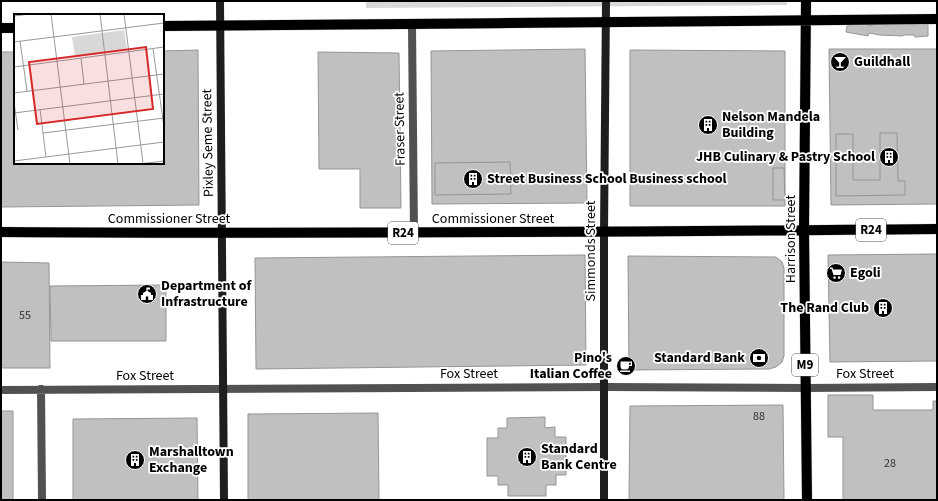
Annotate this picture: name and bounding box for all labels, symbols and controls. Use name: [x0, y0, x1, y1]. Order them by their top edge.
inset map: [14, 14, 164, 164]
bar icon: Guildhall: [829, 51, 851, 73]
place label: Guildhall: [854, 52, 910, 72]
street label: Pixley Seme Street: [197, 88, 219, 197]
street label: Fraser Street: [389, 92, 411, 166]
place label: Nelson Mandela Building: [722, 107, 820, 143]
building icon: Nelson Mandela Building: [697, 114, 719, 136]
building icon: JHB Culinary & Pastry School: [878, 146, 900, 168]
place label: JHB Culinary & Pastry School: [696, 147, 875, 167]
building icon: Street Business School Business school: [462, 168, 484, 190]
place label: Street Business School Business school: [487, 169, 727, 189]
street label: Harrison Street: [781, 195, 801, 283]
street label: Simmonds Street: [581, 200, 601, 301]
street label: Commissioner Street: [108, 209, 230, 229]
street label: Commissioner Street: [432, 209, 554, 229]
road number: R24: [856, 219, 886, 241]
road number: R24: [388, 222, 418, 244]
supermarket icon: Egoli: [825, 262, 847, 284]
place label: Egoli: [850, 263, 881, 283]
place label: Department of Infrastructure: [161, 276, 252, 312]
public building icon: Department of Infrastructure: [136, 283, 158, 305]
building icon: The Rand Club: [872, 297, 894, 319]
place label: The Rand Club: [780, 298, 869, 318]
house number: 55: [19, 307, 31, 324]
bank icon: Standard Bank: [748, 347, 770, 369]
place label: Pino's Italian Coffee: [530, 348, 612, 384]
place label: Standard Bank: [654, 348, 745, 368]
road number: M9: [792, 354, 818, 376]
cafe icon: Pino's Italian Coffee: [615, 355, 637, 377]
street label: Fox Street: [440, 364, 498, 384]
street label: Fox Street: [836, 364, 894, 384]
street label: Fox Street: [116, 366, 174, 386]
house number: 88: [753, 408, 765, 425]
place label: Standard Bank Centre: [541, 439, 617, 475]
place label: Marshalltown Exchange: [149, 442, 234, 478]
building icon: Standard Bank Centre: [516, 446, 538, 468]
building icon: Marshalltown Exchange: [124, 449, 146, 471]
house number: 28: [884, 455, 896, 472]

